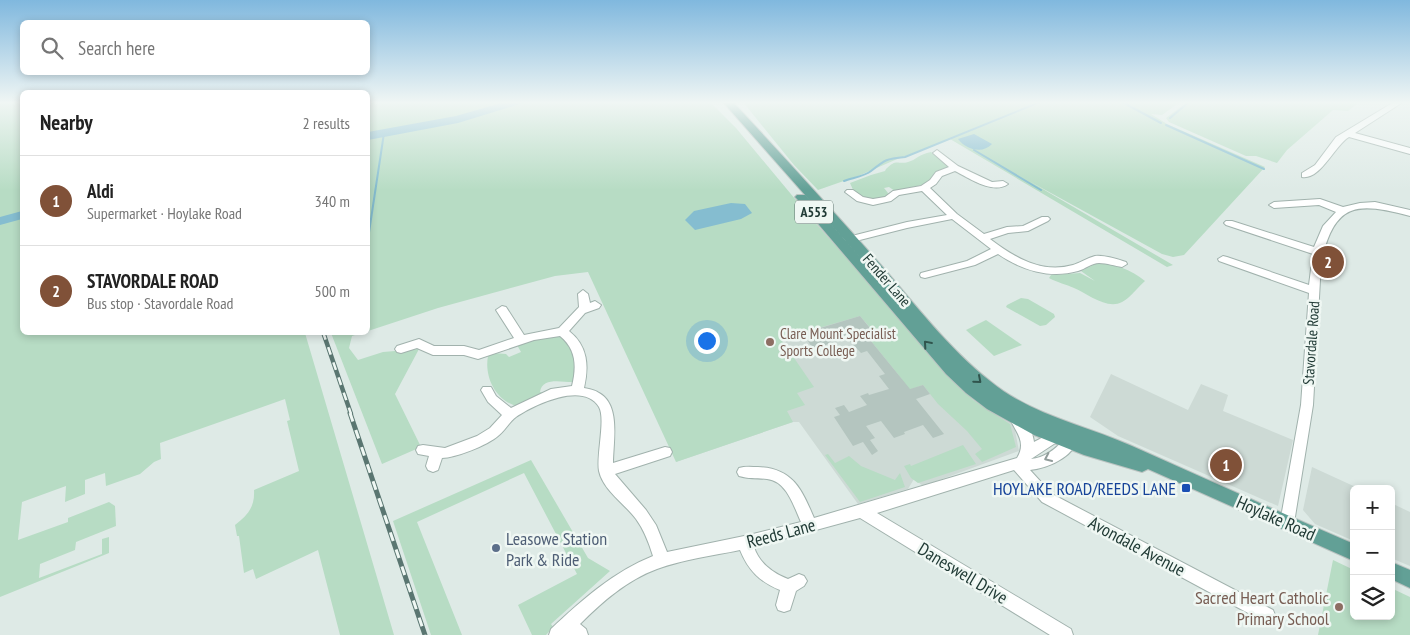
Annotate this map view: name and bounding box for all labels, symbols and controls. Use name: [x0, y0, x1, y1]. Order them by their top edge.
search box: [20, 20, 370, 75]
icon: search: [38, 34, 66, 62]
text: Search here: [78, 36, 155, 60]
text: Nearby: [40, 109, 93, 136]
text: 2 results: [303, 113, 350, 133]
text: Aldi: [87, 179, 114, 203]
text: 1: [52, 191, 60, 211]
text: 340 m: [315, 191, 350, 211]
road number: A553: [795, 200, 833, 223]
text: Supermarket · Hoylake Road: [87, 203, 242, 223]
pin: 2: [1312, 243, 1344, 281]
street label: Fender Lane: [859, 250, 915, 310]
text: STAVORDALE ROAD: [87, 269, 219, 293]
text: 2: [52, 281, 60, 301]
text: 500 m: [315, 281, 350, 301]
text: Bus stop · Stavordale Road: [87, 293, 234, 313]
street label: Stavordale Road: [1299, 300, 1323, 386]
place label: Clare Mount Specialist Sports College: [780, 324, 896, 360]
your location: [694, 328, 720, 354]
marker: Clare Mount Specialist Sports College: [764, 336, 776, 348]
one-way arrow: [924, 340, 933, 349]
one-way arrow: [972, 374, 981, 383]
pin: 1: [1210, 446, 1242, 484]
one-way arrow: [1044, 452, 1053, 462]
place label: HOYLAKE ROAD/REEDS LANE: [993, 477, 1176, 500]
marker: HOYLAKE ROAD/REEDS LANE: [1180, 482, 1192, 494]
map controls: [1350, 485, 1395, 620]
button: +: [1350, 485, 1395, 530]
street label: Hoylake Road: [1233, 490, 1319, 546]
street label: Avondale Avenue: [1085, 511, 1189, 581]
street label: Reeds Lane: [744, 513, 818, 553]
place label: Leasowe Station Park & Ride: [506, 527, 607, 571]
button: −: [1350, 530, 1395, 575]
street label: Daneswell Drive: [914, 537, 1012, 609]
marker: Leasowe Station Park & Ride: [490, 542, 502, 554]
button: layers: [1350, 575, 1395, 620]
place label: Sacred Heart Catholic Primary School: [1195, 586, 1330, 630]
marker: Sacred Heart Catholic Primary School: [1333, 601, 1345, 613]

